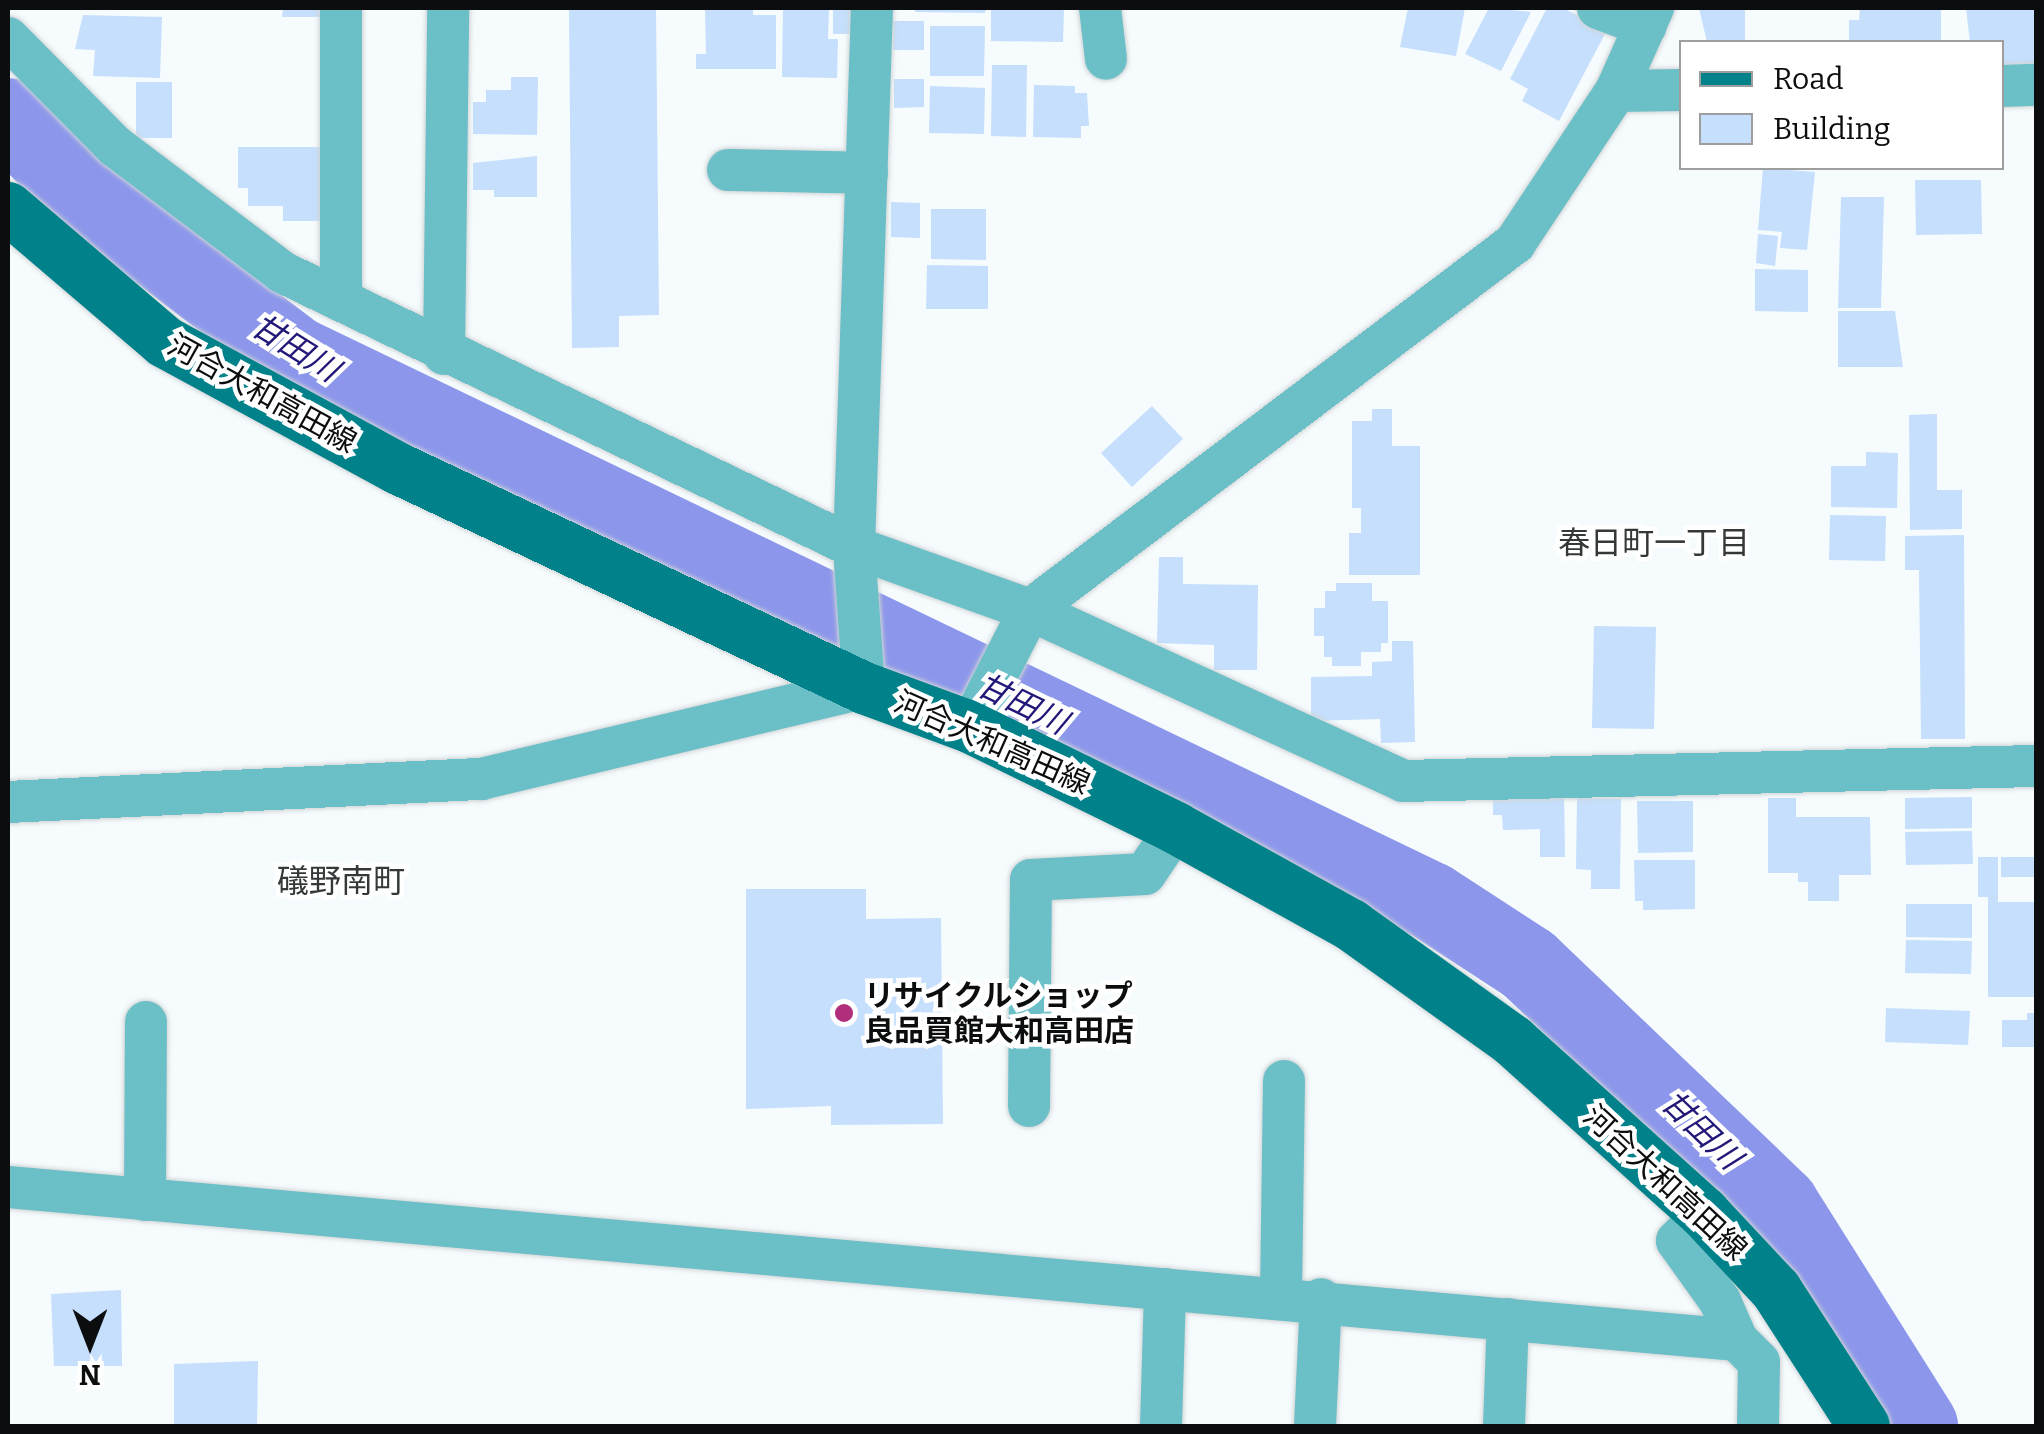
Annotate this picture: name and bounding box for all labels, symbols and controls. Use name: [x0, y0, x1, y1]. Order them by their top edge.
legend: [1679, 40, 2004, 170]
text: Road: [1773, 61, 1844, 97]
text: Building: [1773, 111, 1891, 147]
water label: 甘田川: [244, 306, 346, 390]
street label: 河合大和高田線: [161, 327, 363, 461]
district label: 春日町一丁目: [1558, 524, 1750, 562]
water label: 甘田川: [970, 666, 1074, 742]
street label: 河合大和高田線: [889, 684, 1095, 802]
district label: 礒野南町: [277, 862, 405, 900]
place label: リサイクルショップ 良品買館大和高田店: [864, 978, 1134, 1048]
marker: リサイクルショップ 良品買館大和高田店: [833, 1002, 855, 1024]
water label: 甘田川: [1653, 1083, 1749, 1177]
street label: 河合大和高田線: [1576, 1098, 1754, 1268]
north arrow: [40, 1294, 140, 1394]
text: N: [79, 1358, 101, 1391]

